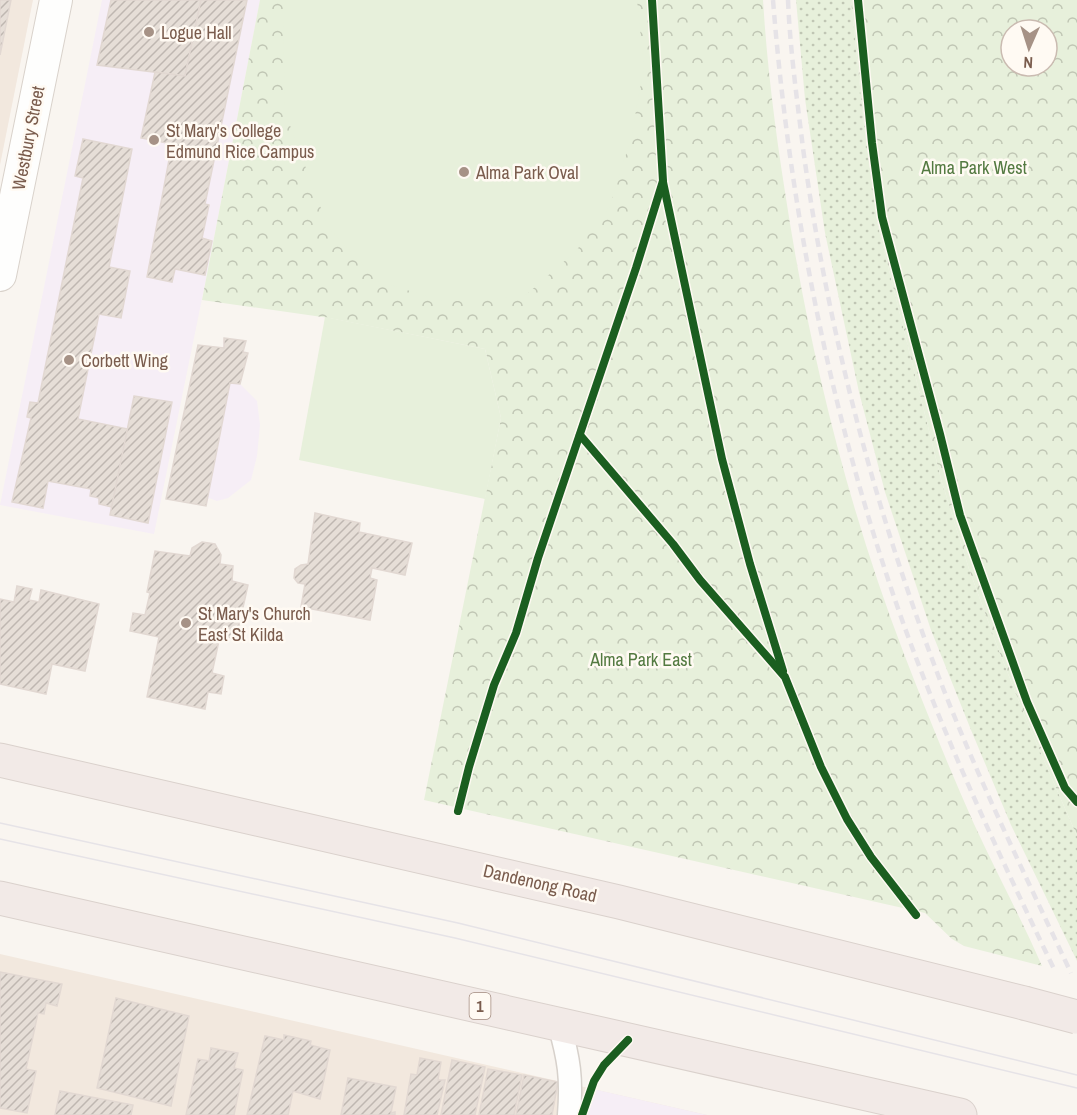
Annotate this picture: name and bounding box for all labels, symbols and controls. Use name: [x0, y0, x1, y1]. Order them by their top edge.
north arrow: [999, 18, 1059, 78]
place label: Logue Hall: [161, 20, 232, 45]
marker: Logue Hall: [142, 25, 156, 39]
text: N: [1023, 52, 1034, 74]
street label: Westbury Street: [6, 84, 50, 192]
place label: St Mary's College Edmund Rice Campus: [166, 118, 314, 164]
marker: St Mary's College Edmund Rice Campus: [147, 133, 161, 147]
park label: Alma Park West: [920, 155, 1027, 180]
place label: Alma Park Oval: [475, 160, 579, 185]
marker: Alma Park Oval: [457, 165, 471, 179]
place label: Corbett Wing: [81, 348, 169, 373]
marker: Corbett Wing: [62, 353, 76, 367]
place label: St Mary's Church East St Kilda: [198, 601, 311, 647]
marker: St Mary's Church East St Kilda: [179, 616, 193, 630]
park label: Alma Park East: [589, 647, 692, 672]
street label: Dandenong Road: [481, 858, 599, 908]
road number: 1: [470, 993, 490, 1019]

